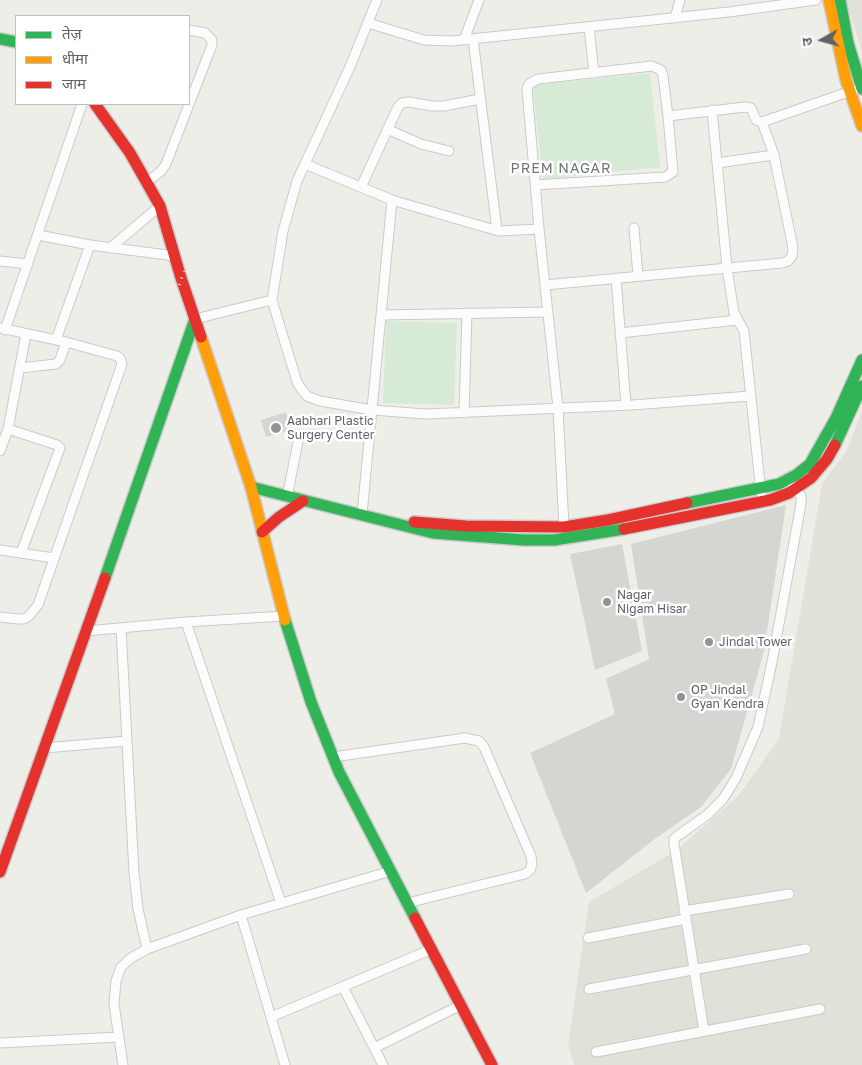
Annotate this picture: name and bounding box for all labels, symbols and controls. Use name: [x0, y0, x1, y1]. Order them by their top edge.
legend: [15, 15, 190, 105]
north arrow: [797, 15, 847, 65]
text: तेज़: [62, 24, 82, 42]
text: उ: [798, 37, 816, 47]
text: धीमा: [62, 49, 88, 67]
text: जाम: [62, 74, 86, 92]
district label: PREM NAGAR: [509, 161, 613, 177]
place label: Aabhari Plastic Surgery Center: [287, 414, 374, 442]
marker: Aabhari Plastic Surgery Center: [269, 421, 283, 435]
place label: Nagar Nigam Hisar: [617, 588, 687, 616]
marker: Nagar Nigam Hisar: [601, 596, 613, 608]
place label: Jindal Tower: [719, 635, 792, 649]
marker: Jindal Tower: [703, 636, 715, 648]
place label: OP Jindal Gyan Kendra: [691, 683, 764, 711]
marker: OP Jindal Gyan Kendra: [675, 691, 687, 703]

